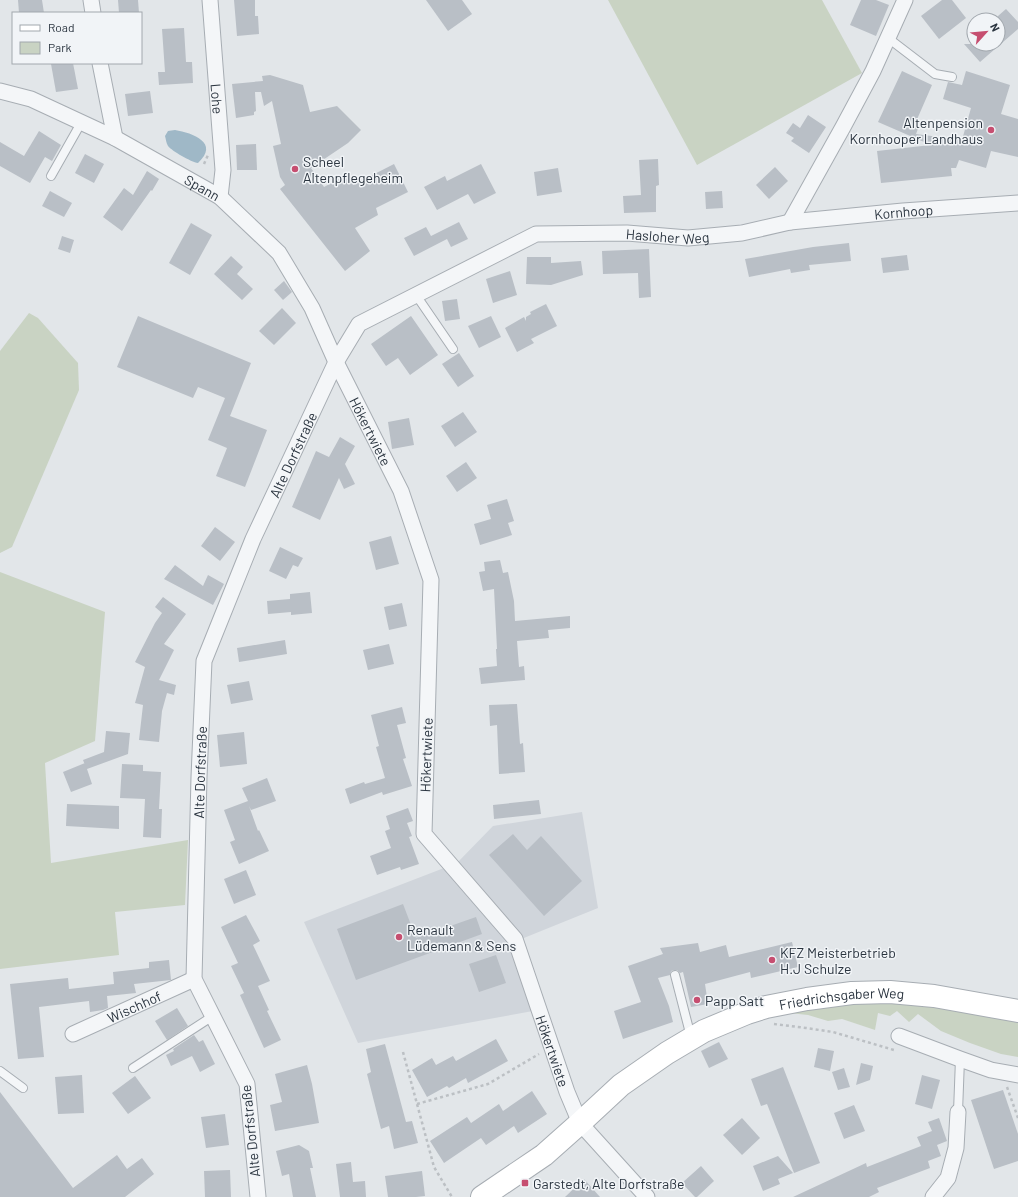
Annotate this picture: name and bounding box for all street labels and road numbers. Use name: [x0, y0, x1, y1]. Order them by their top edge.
street label: Lohe: [208, 83, 227, 115]
street label: Spann: [182, 170, 223, 204]
street label: Kornhoop: [873, 200, 934, 222]
street label: Hasloher Weg: [625, 224, 710, 247]
street label: Hökertwiete: [346, 394, 395, 468]
street label: Alte Dorfstraße: [265, 409, 320, 500]
street label: Hökertwiete: [416, 717, 436, 793]
street label: Alte Dorfstraße: [189, 726, 210, 819]
street label: Friedrichsgaber Weg: [778, 983, 905, 1013]
street label: Wischhof: [104, 987, 164, 1026]
street label: Hökertwiete: [533, 1013, 573, 1089]
street label: Alte Dorfstraße: [237, 1084, 263, 1178]

